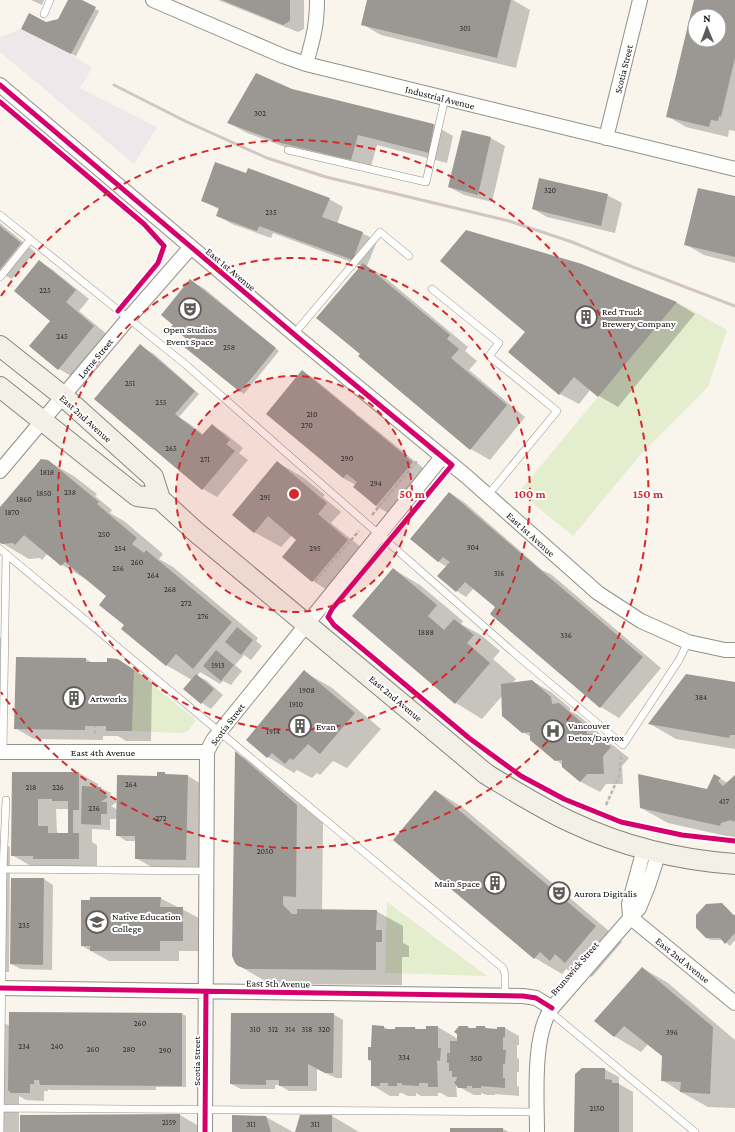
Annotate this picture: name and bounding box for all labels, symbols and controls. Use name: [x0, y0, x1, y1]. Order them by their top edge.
north arrow: [687, 8, 727, 48]
text: N: [703, 12, 711, 24]
house number: 301: [460, 24, 471, 33]
street label: Scotia Street: [612, 43, 635, 95]
street label: Industrial Avenue: [404, 84, 476, 112]
house number: 302: [254, 109, 266, 118]
house number: 320: [544, 186, 557, 195]
house number: 235: [265, 208, 277, 217]
street label: East 1st Avenue: [204, 246, 258, 294]
house number: 225: [39, 286, 51, 295]
theatre icon: Open Studios Event Space: [177, 296, 203, 322]
building icon: Red Truck Brewery Company: [573, 304, 599, 330]
place label: Red Truck Brewery Company: [602, 306, 676, 329]
place label: Open Studios Event Space: [163, 324, 217, 347]
house number: 245: [56, 332, 68, 341]
street label: Lorne Street: [76, 336, 116, 380]
house number: 258: [223, 343, 235, 352]
house number: 251: [125, 379, 135, 388]
street label: East 2nd Avenue: [57, 392, 114, 445]
house number: 255: [155, 398, 167, 407]
house number: 210: [307, 410, 318, 419]
house number: 270: [301, 421, 313, 430]
house number: 265: [165, 444, 177, 453]
house number: 290: [341, 454, 354, 463]
house number: 271: [200, 455, 210, 464]
house number: 1818: [40, 468, 54, 477]
house number: 294: [370, 479, 382, 488]
centre of rings: [287, 487, 301, 501]
text: 50 m: [399, 487, 426, 501]
text: 100 m: [514, 487, 547, 501]
text: 150 m: [633, 487, 664, 501]
house number: 238: [64, 488, 76, 497]
house number: 1850: [36, 489, 52, 498]
house number: 291: [260, 493, 271, 502]
house number: 1860: [16, 495, 32, 504]
house number: 1870: [5, 508, 20, 517]
street label: East 1st Avenue: [504, 510, 557, 559]
house number: 250: [98, 530, 111, 539]
house number: 304: [467, 543, 479, 552]
house number: 254: [114, 544, 126, 553]
house number: 295: [309, 544, 321, 553]
house number: 260: [131, 558, 144, 567]
house number: 256: [112, 564, 124, 573]
house number: 316: [494, 569, 504, 578]
house number: 264: [147, 571, 159, 580]
house number: 268: [164, 585, 176, 594]
house number: 272: [180, 599, 192, 608]
house number: 276: [197, 612, 209, 621]
house number: 1888: [418, 628, 434, 637]
house number: 336: [560, 631, 572, 640]
house number: 1913: [211, 661, 225, 670]
street label: East 2nd Avenue: [367, 673, 425, 724]
building icon: Artworks: [61, 685, 87, 711]
house number: 1908: [299, 686, 315, 695]
place label: Artworks: [90, 693, 127, 704]
house number: 384: [695, 693, 707, 702]
house number: 1910: [289, 700, 303, 709]
street label: Scotia Street: [208, 701, 247, 747]
building icon: Evan: [287, 713, 313, 739]
hospital icon: Vancouver Detox/Daytox: [540, 718, 566, 744]
place label: Vancouver Detox/Daytox: [568, 720, 624, 743]
place label: Evan: [316, 721, 336, 732]
house number: 1914: [266, 727, 280, 736]
street label: East 4th Avenue: [71, 747, 136, 758]
house number: 264: [125, 780, 137, 789]
house number: 218: [26, 783, 36, 792]
house number: 226: [52, 783, 64, 792]
house number: 417: [719, 797, 730, 806]
house number: 236: [88, 804, 100, 813]
house number: 272: [155, 814, 167, 823]
house number: 2050: [257, 847, 274, 856]
building icon: Main Space: [482, 870, 508, 896]
place label: Main Space: [434, 878, 481, 889]
theatre icon: Aurora Digitalis: [546, 880, 572, 906]
place label: Aurora Digitalis: [574, 888, 637, 899]
school or university icon: Native Education College: [84, 909, 110, 935]
place label: Native Education College: [112, 911, 182, 934]
house number: 235: [18, 921, 30, 930]
street label: East 2nd Avenue: [654, 935, 712, 986]
street label: Brunswick Street: [548, 939, 601, 998]
street label: East 5th Avenue: [246, 977, 311, 990]
house number: 260: [134, 1019, 147, 1028]
house number: 310: [250, 1025, 261, 1034]
house number: 312: [268, 1025, 278, 1034]
house number: 314: [285, 1025, 295, 1034]
house number: 318: [302, 1025, 312, 1034]
house number: 320: [318, 1025, 331, 1034]
house number: 396: [666, 1028, 678, 1037]
street label: Scotia Street: [191, 1036, 202, 1086]
house number: 234: [18, 1042, 30, 1051]
house number: 240: [51, 1042, 64, 1051]
house number: 260: [87, 1045, 100, 1054]
house number: 280: [123, 1045, 136, 1054]
house number: 290: [159, 1046, 172, 1055]
house number: 334: [398, 1053, 410, 1062]
house number: 350: [470, 1054, 483, 1063]
house number: 2150: [590, 1104, 605, 1113]
house number: 2159: [162, 1118, 176, 1127]
house number: 311: [246, 1120, 256, 1129]
house number: 311: [310, 1120, 320, 1129]

